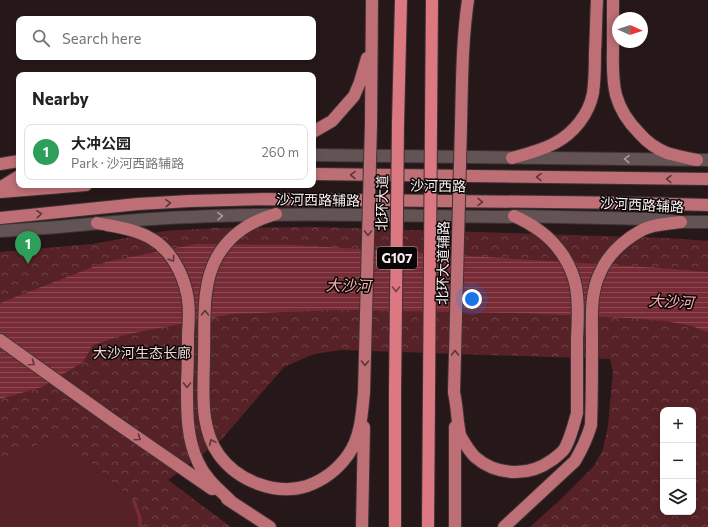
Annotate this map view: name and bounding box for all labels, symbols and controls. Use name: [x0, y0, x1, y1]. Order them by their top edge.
north arrow: [612, 12, 648, 48]
search box: [16, 16, 316, 60]
icon: search: [30, 27, 52, 49]
text: Search here: [62, 29, 141, 47]
text: Nearby: [32, 88, 89, 109]
text: 大冲公园: [71, 134, 131, 152]
text: 1: [43, 144, 49, 160]
text: 260 m: [262, 144, 299, 160]
text: Park · 沙河西路辅路: [71, 155, 184, 171]
one-way arrow: [624, 155, 630, 163]
one-way arrow: [350, 171, 356, 179]
one-way arrow: [536, 173, 542, 181]
street label: 北环大道: [373, 175, 390, 231]
one-way arrow: [666, 175, 672, 183]
street label: 沙河西路: [410, 177, 466, 194]
street label: 沙河西路辅路: [276, 190, 360, 209]
street label: 沙河西路辅路: [600, 194, 684, 215]
one-way arrow: [477, 197, 483, 206]
one-way arrow: [165, 198, 171, 207]
one-way arrow: [36, 210, 42, 219]
one-way arrow: [217, 212, 223, 220]
street label: 北环大道辅路: [433, 221, 452, 305]
one-way arrow: [364, 230, 372, 236]
pin: 1: [15, 231, 41, 264]
road number: G107: [377, 247, 417, 269]
one-way arrow: [167, 255, 175, 262]
water label: 大沙河: [325, 276, 374, 294]
one-way arrow: [392, 286, 400, 292]
your location: [462, 289, 482, 309]
water label: 大沙河: [648, 291, 697, 311]
one-way arrow: [201, 310, 210, 316]
park label: 大沙河生态长廊: [93, 344, 191, 361]
one-way arrow: [451, 350, 460, 356]
one-way arrow: [27, 358, 34, 365]
one-way arrow: [361, 360, 369, 366]
one-way arrow: [183, 382, 191, 388]
map controls: [660, 407, 696, 515]
button: +: [660, 407, 696, 443]
one-way arrow: [133, 433, 140, 440]
one-way arrow: [209, 439, 217, 446]
button: −: [660, 443, 696, 479]
button: layers: [660, 479, 696, 515]

